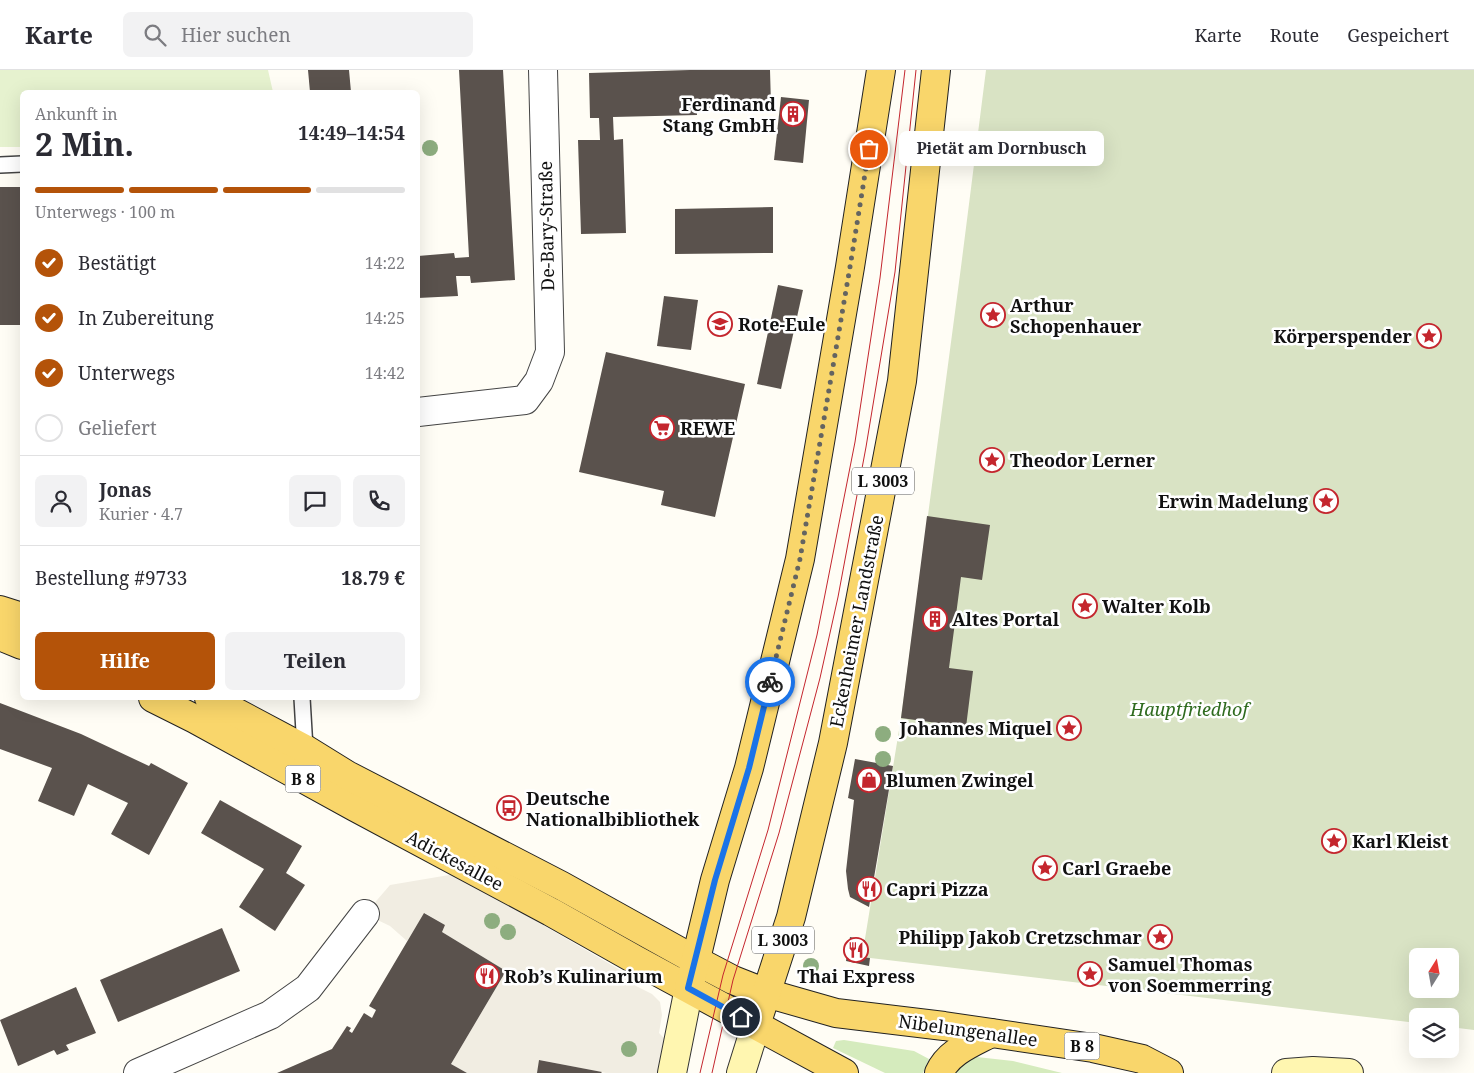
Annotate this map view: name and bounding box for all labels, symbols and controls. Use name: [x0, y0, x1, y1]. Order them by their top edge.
search box: [123, 12, 473, 57]
text: Karte: [25, 18, 93, 51]
icon: search: [141, 21, 169, 49]
text: Hier suchen: [181, 22, 291, 48]
text: Karte: [1194, 23, 1242, 47]
text: Route: [1270, 23, 1319, 47]
text: Gespeichert: [1347, 23, 1449, 47]
place label: Ferdinand Stang GmbH: [663, 92, 776, 137]
building icon: Ferdinand Stang GmbH: [780, 101, 806, 127]
text: Ankunft in: [35, 103, 118, 125]
text: 14:49–14:54: [298, 120, 405, 146]
text: 2 Min.: [35, 122, 134, 165]
pin: [848, 128, 890, 170]
callout: Pietät am Dornbusch: [899, 132, 1104, 166]
icon: bag: [855, 135, 883, 163]
text: Pietät am Dornbusch: [916, 137, 1087, 159]
street label: De-Bary-Straße: [533, 161, 559, 291]
text: Unterwegs · 100 m: [35, 201, 175, 223]
icon: check: [35, 249, 63, 277]
text: Bestätigt: [78, 250, 156, 276]
text: 14:22: [365, 252, 405, 274]
place label: Arthur Schopenhauer: [1010, 293, 1142, 338]
place icon: Arthur Schopenhauer: [980, 302, 1006, 328]
icon: check: [35, 304, 63, 332]
text: In Zubereitung: [78, 305, 214, 331]
text: 14:25: [365, 307, 405, 329]
school or university icon: Rote-Eule: [707, 311, 733, 337]
place label: Rote-Eule: [738, 312, 825, 336]
place icon: Körperspender: [1416, 323, 1442, 349]
place label: Körperspender: [1273, 324, 1413, 348]
icon: check: [35, 359, 63, 387]
text: Unterwegs: [78, 360, 175, 386]
text: 14:42: [365, 362, 405, 384]
text: Geliefert: [78, 415, 157, 441]
supermarket icon: REWE: [649, 415, 675, 441]
place label: REWE: [680, 416, 735, 440]
place icon: Theodor Lerner: [979, 447, 1005, 473]
place label: Theodor Lerner: [1010, 448, 1156, 472]
road number: L 3003: [852, 468, 914, 494]
button: person: [35, 475, 87, 527]
button: chat: [289, 475, 341, 527]
button: phone: [353, 475, 405, 527]
text: Jonas: [99, 477, 151, 503]
place icon: Erwin Madelung: [1313, 488, 1339, 514]
place label: Erwin Madelung: [1158, 489, 1309, 513]
text: Kurier · 4.7: [99, 503, 183, 525]
street label: Eckenheimer Landstraße: [824, 513, 888, 729]
text: Bestellung #9733: [35, 565, 187, 591]
text: 18.79 €: [341, 565, 405, 591]
place icon: Walter Kolb: [1072, 593, 1098, 619]
place label: Walter Kolb: [1102, 594, 1211, 618]
building icon: Altes Portal: [922, 606, 948, 632]
place label: Altes Portal: [952, 607, 1060, 631]
button: Hilfe: [35, 632, 215, 690]
button: Teilen: [225, 632, 405, 690]
courier: [745, 657, 795, 707]
icon: bike: [756, 668, 784, 696]
park label: Hauptfriedhof: [1129, 697, 1251, 721]
place icon: Johannes Miquel: [1056, 715, 1082, 741]
place label: Johannes Miquel: [899, 716, 1053, 740]
road number: B 8: [286, 766, 320, 792]
shop icon: Blumen Zwingel: [856, 767, 882, 793]
place label: Blumen Zwingel: [886, 768, 1034, 792]
place label: Deutsche Nationalbibliothek: [526, 786, 700, 831]
bus stop icon: Deutsche Nationalbibliothek: [496, 795, 522, 821]
street label: Adickesallee: [402, 824, 508, 896]
place icon: Karl Kleist: [1321, 828, 1347, 854]
place label: Karl Kleist: [1352, 829, 1449, 853]
place icon: Carl Graebe: [1032, 855, 1058, 881]
place label: Carl Graebe: [1062, 856, 1171, 880]
restaurant icon: Capri Pizza: [856, 876, 882, 902]
place label: Capri Pizza: [886, 877, 989, 901]
place icon: Philipp Jakob Cretzschmar: [1147, 924, 1173, 950]
place label: Philipp Jakob Cretzschmar: [898, 925, 1143, 949]
road number: L 3003: [752, 926, 814, 954]
restaurant icon: Thai Express: [843, 937, 869, 963]
north arrow: [1409, 948, 1459, 998]
map controls: [1409, 948, 1459, 1058]
place label: Samuel Thomas von Soemmerring: [1108, 952, 1272, 997]
place icon: Samuel Thomas von Soemmerring: [1077, 961, 1103, 987]
restaurant icon: Rob’s Kulinarium: [474, 963, 500, 989]
place label: Rob’s Kulinarium: [504, 964, 663, 988]
place label: Thai Express: [797, 964, 915, 988]
pin: [720, 996, 762, 1038]
icon: home: [727, 1003, 755, 1031]
street label: Nibelungenallee: [897, 1008, 1039, 1052]
button: layers: [1409, 1008, 1459, 1058]
road number: B 8: [1064, 1032, 1100, 1059]

